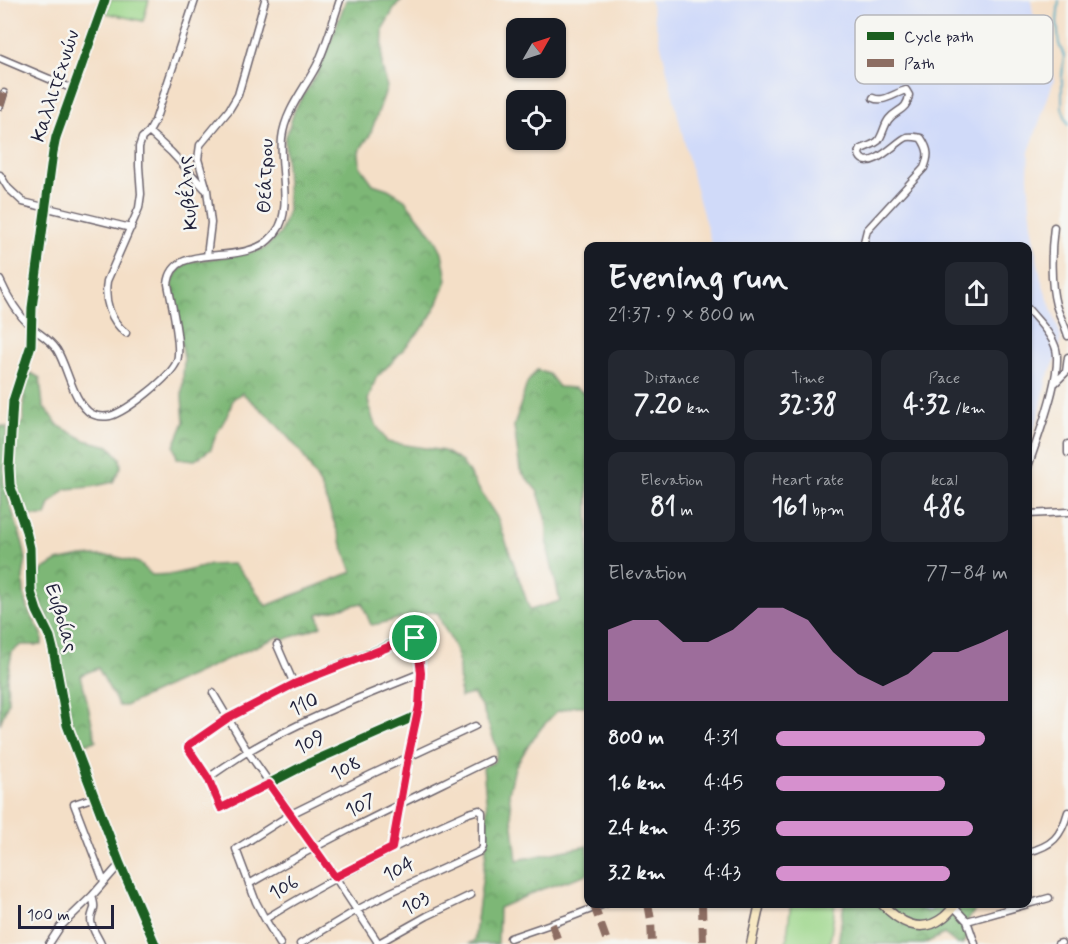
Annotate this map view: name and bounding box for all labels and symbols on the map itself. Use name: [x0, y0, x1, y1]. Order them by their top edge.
legend: [855, 15, 1053, 84]
north arrow: [506, 18, 566, 78]
street label: Καλλιτεχνών: [25, 26, 87, 146]
text: Cycle path: [904, 27, 974, 48]
text: Path: [904, 54, 935, 75]
street label: Θεάτρου: [251, 138, 281, 214]
street label: Κυβέλης: [171, 154, 205, 231]
street label: Ευβοίας: [38, 581, 84, 656]
pin: [389, 612, 440, 663]
street label: 110: [285, 687, 323, 723]
street label: 109: [290, 724, 330, 762]
street label: 108: [326, 750, 366, 788]
street label: 107: [341, 787, 381, 825]
street label: 104: [379, 851, 420, 889]
street label: 106: [264, 869, 304, 907]
street label: 103: [397, 885, 435, 923]
scale bar: [18, 902, 114, 930]

